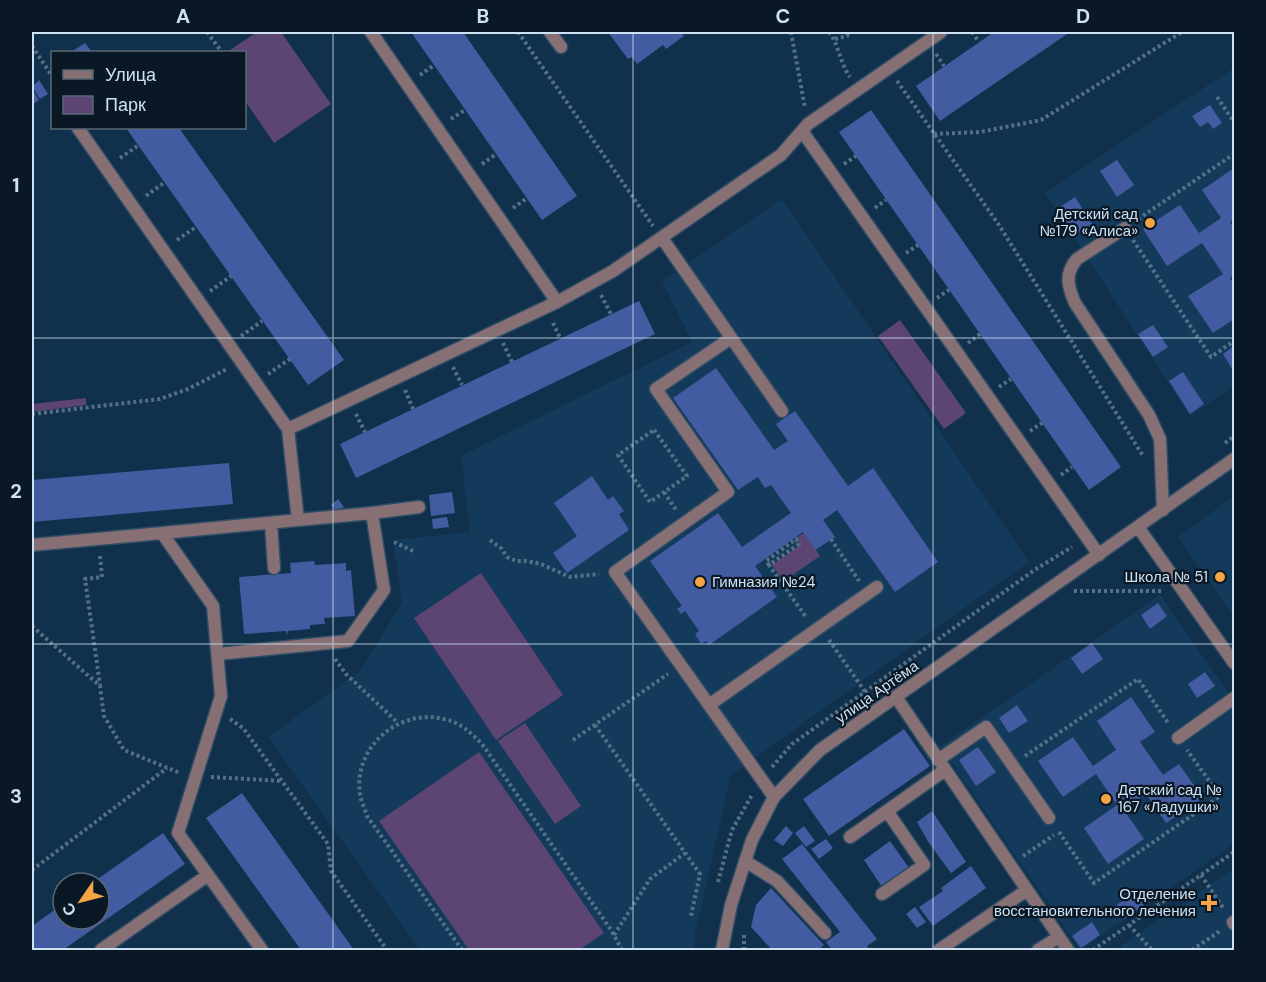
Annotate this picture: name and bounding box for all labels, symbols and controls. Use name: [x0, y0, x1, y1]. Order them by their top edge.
text: A: [176, 3, 190, 29]
text: B: [477, 3, 489, 29]
text: C: [776, 3, 790, 29]
text: D: [1076, 3, 1090, 29]
legend: [51, 51, 246, 129]
text: Улица: [105, 63, 157, 87]
text: Парк: [105, 93, 146, 117]
text: 1: [12, 172, 20, 198]
place label: Детский сад №179 «Алиса»: [1040, 204, 1138, 241]
marker: Детский сад №179 «Алиса»: [1143, 216, 1157, 230]
text: 2: [10, 478, 22, 504]
place label: Школа № 51: [1125, 567, 1208, 587]
marker: Школа № 51: [1213, 570, 1227, 584]
place label: Гимназия №24: [712, 572, 815, 592]
marker: Гимназия №24: [693, 575, 707, 589]
street label: улица Артёма: [831, 656, 923, 728]
place label: Детский сад № 167 «Ладушки»: [1118, 780, 1222, 817]
text: 3: [10, 783, 22, 809]
marker: Детский сад № 167 «Ладушки»: [1099, 792, 1113, 806]
north arrow: [51, 871, 111, 931]
place label: Отделение восстановительного лечения: [994, 884, 1196, 921]
marker: Отделение восстановительного лечения: [1200, 894, 1218, 912]
text: С: [57, 898, 81, 920]

